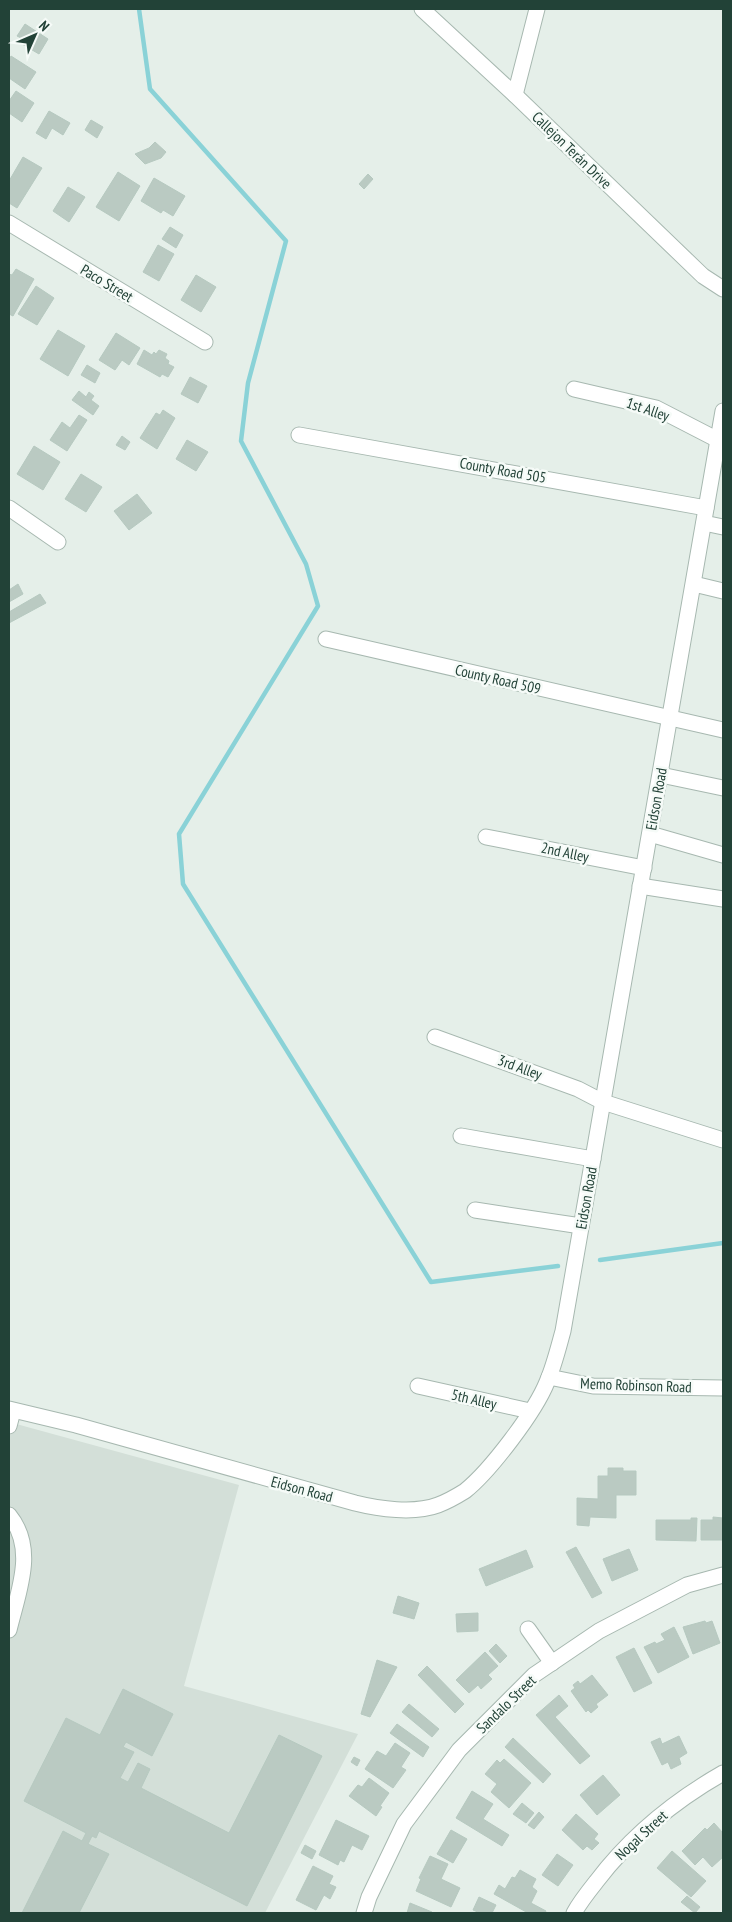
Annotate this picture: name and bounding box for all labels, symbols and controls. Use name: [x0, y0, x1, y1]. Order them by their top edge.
north arrow: [10, 10, 60, 60]
text: N: [35, 17, 53, 35]
street label: Callejon Terán Drive: [528, 107, 616, 193]
street label: Paco Street: [77, 260, 137, 306]
street label: 1st Alley: [624, 393, 672, 425]
street label: County Road 505: [458, 453, 548, 487]
street label: County Road 509: [453, 660, 543, 698]
street label: Eidson Road: [641, 766, 671, 832]
street label: 2nd Alley: [539, 838, 591, 866]
street label: 3rd Alley: [495, 1050, 545, 1084]
street label: Eidson Road: [571, 1165, 601, 1231]
street label: Memo Robinson Road: [580, 1374, 692, 1396]
street label: 5th Alley: [449, 1385, 499, 1414]
street label: Eidson Road: [269, 1472, 335, 1506]
street label: Sandalo Street: [472, 1671, 540, 1737]
street label: Nogal Street: [611, 1806, 671, 1864]

